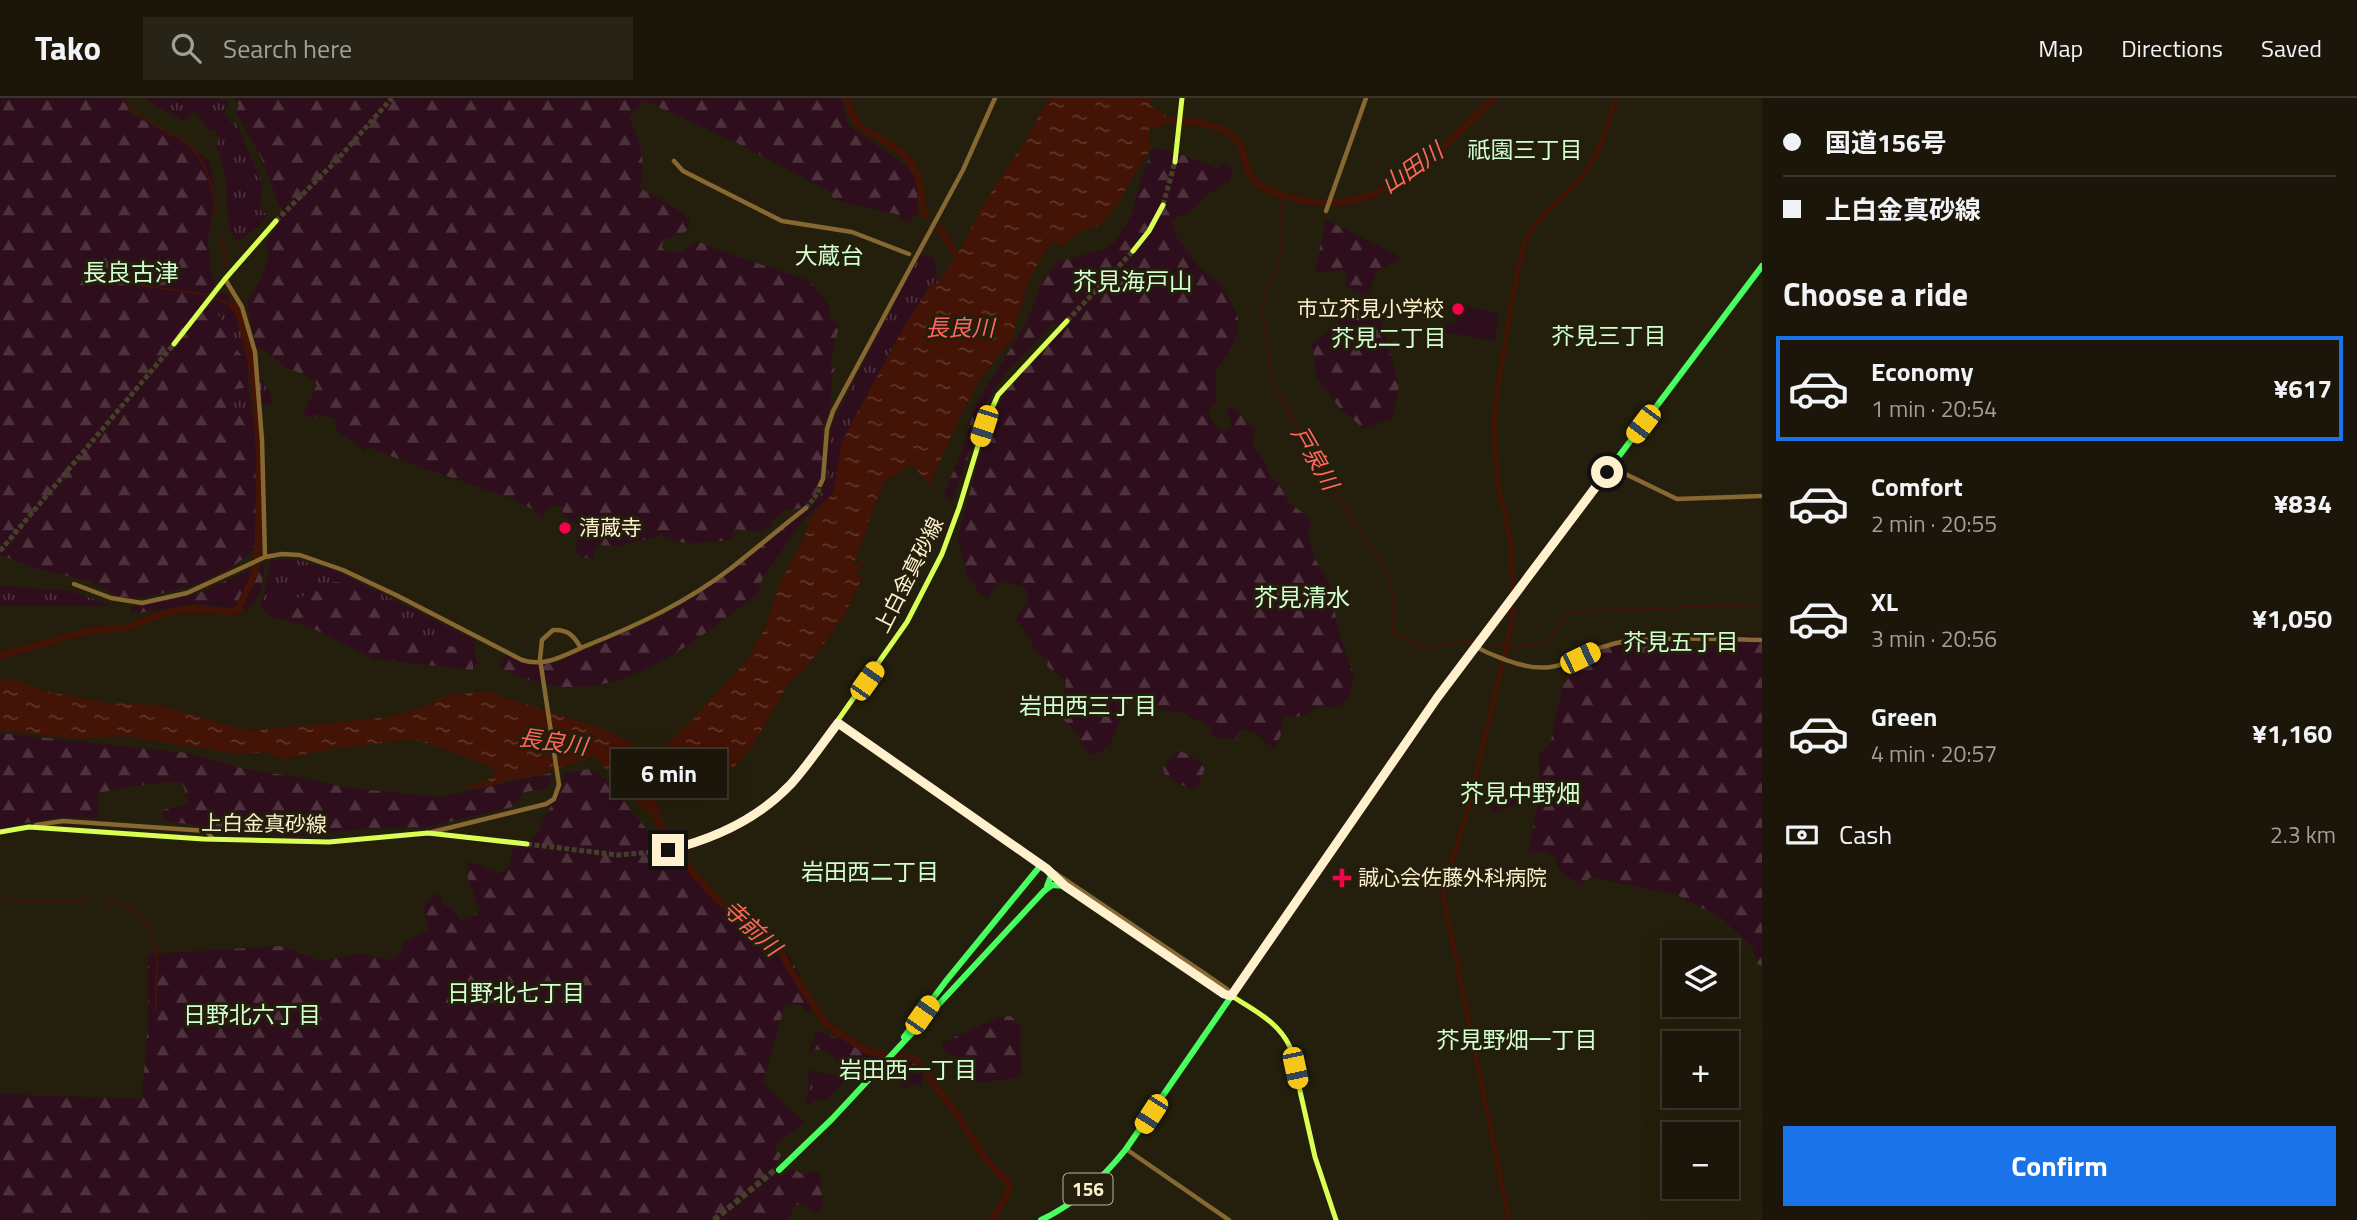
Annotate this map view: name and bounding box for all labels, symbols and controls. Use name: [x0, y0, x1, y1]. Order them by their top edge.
search box: [143, 17, 633, 80]
text: Tako: [35, 23, 101, 73]
icon: search: [167, 29, 205, 67]
text: Search here: [223, 29, 352, 68]
text: Map: [2038, 30, 2083, 66]
text: Directions: [2121, 30, 2223, 66]
text: Saved: [2261, 30, 2322, 66]
text: 国道156号: [1825, 123, 1947, 162]
water label: 山田川: [1373, 132, 1452, 202]
district label: 祇園三丁目: [1468, 132, 1583, 167]
text: 上白金真砂線: [1825, 190, 1981, 229]
district label: 大蔵台: [795, 238, 864, 273]
district label: 長良古津: [83, 254, 179, 290]
district label: 芥見海戸山: [1073, 263, 1193, 299]
text: Choose a ride: [1783, 270, 1968, 318]
place label: 市立芥見小学校: [1297, 292, 1444, 324]
marker: 市立芥見小学校: [1450, 301, 1466, 317]
water label: 長良川: [926, 310, 998, 345]
district label: 芥見三丁目: [1552, 318, 1667, 353]
district label: 芥見二丁目: [1332, 320, 1447, 355]
text: Economy: [1871, 352, 1973, 391]
icon: car: [1787, 357, 1850, 420]
text: ¥617: [2274, 369, 2332, 408]
text: 1 min · 20:54: [1871, 391, 1997, 426]
car: [1622, 401, 1665, 447]
car: [968, 403, 1001, 449]
water label: 戸泉川: [1283, 419, 1349, 499]
route start: [1591, 456, 1623, 488]
text: Comfort: [1871, 467, 1963, 506]
icon: car: [1787, 472, 1850, 535]
text: ¥834: [2274, 484, 2332, 523]
text: 2 min · 20:55: [1871, 506, 1997, 541]
place label: 清蔵寺: [579, 511, 642, 543]
street label: 上白金真砂線: [865, 511, 951, 638]
marker: 清蔵寺: [557, 520, 573, 536]
district label: 芥見清水: [1254, 579, 1350, 615]
text: XL: [1871, 582, 1898, 621]
icon: car: [1787, 587, 1850, 650]
text: ¥1,050: [2252, 599, 2332, 638]
text: 3 min · 20:56: [1871, 621, 1997, 656]
district label: 芥見五丁目: [1624, 624, 1739, 659]
car: [1557, 639, 1604, 677]
car: [847, 658, 888, 704]
district label: 岩田西三丁目: [1019, 688, 1157, 723]
text: Green: [1871, 697, 1937, 736]
icon: car: [1787, 702, 1850, 765]
text: ¥1,160: [2252, 714, 2332, 753]
water label: 長良川: [516, 719, 593, 764]
text: 4 min · 20:57: [1871, 736, 1997, 771]
callout: 6 min: [610, 748, 726, 798]
text: 6 min: [641, 756, 697, 791]
district label: 芥見中野畑: [1460, 775, 1580, 811]
street label: 上白金真砂線: [201, 806, 327, 840]
text: Cash: [1839, 815, 1892, 854]
icon: cash: [1783, 816, 1821, 854]
text: 2.3 km: [2270, 817, 2336, 852]
route end: [652, 834, 684, 866]
district label: 岩田西二丁目: [801, 854, 939, 889]
place label: 誠心会佐藤外科病院: [1358, 861, 1547, 893]
marker: 誠心会佐藤外科病院: [1332, 868, 1352, 888]
water label: 寺前川: [715, 891, 792, 966]
map controls: [1662, 940, 1739, 1199]
button: layers: [1662, 940, 1739, 1017]
district label: 日野北七丁目: [447, 975, 585, 1010]
car: [902, 992, 943, 1038]
district label: 日野北六丁目: [183, 997, 321, 1032]
district label: 芥見野畑一丁目: [1437, 1022, 1598, 1057]
button: +: [1662, 1031, 1739, 1108]
car: [1281, 1045, 1310, 1091]
district label: 岩田西一丁目: [839, 1052, 977, 1087]
car: [1131, 1091, 1172, 1137]
button: −: [1662, 1122, 1739, 1199]
button: Confirm: [1783, 1126, 2336, 1206]
road number: 156: [1064, 1174, 1112, 1204]

